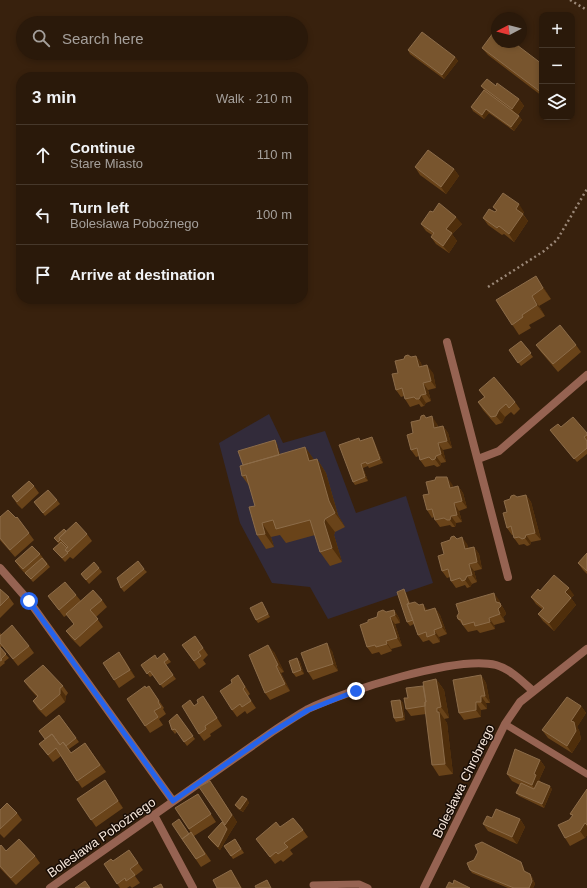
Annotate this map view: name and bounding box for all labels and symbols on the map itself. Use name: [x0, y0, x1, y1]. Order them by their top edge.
north arrow: [491, 12, 527, 48]
route start: [20, 592, 38, 610]
route end: [347, 682, 365, 700]
street label: Bolesława Chrobrego: [429, 722, 497, 840]
street label: Bolesława Pobożnego: [44, 794, 158, 880]

